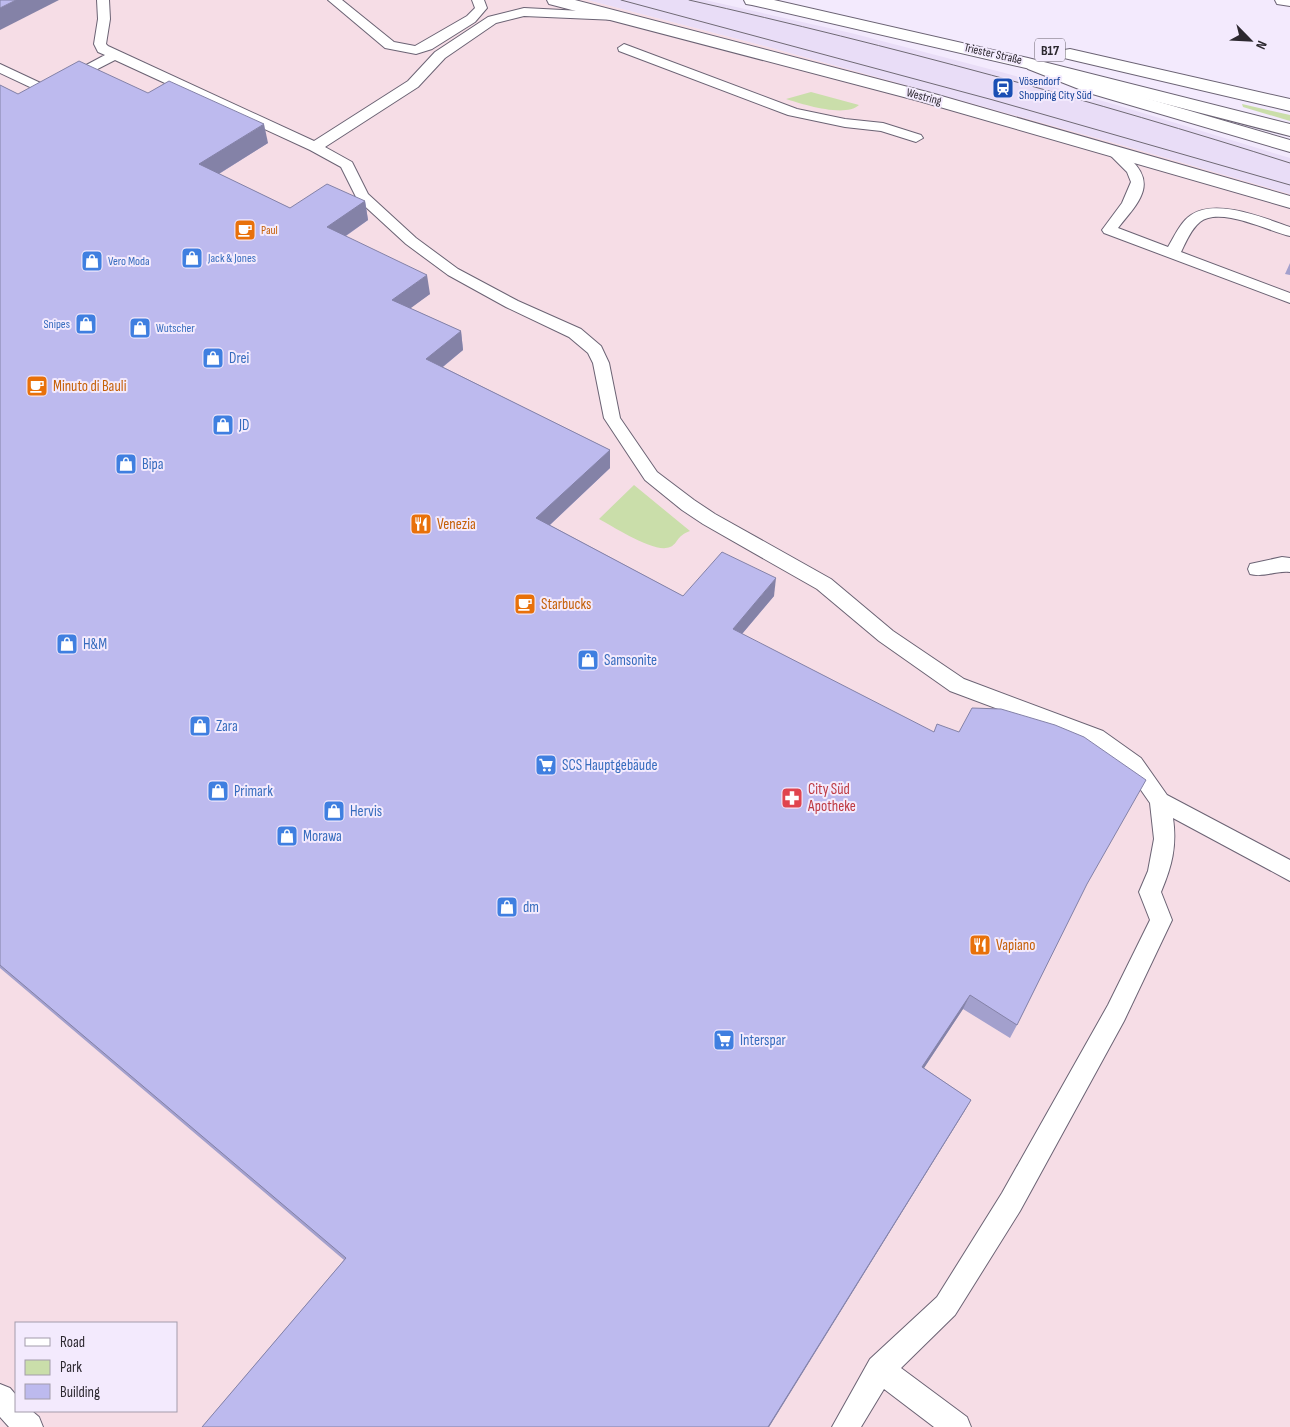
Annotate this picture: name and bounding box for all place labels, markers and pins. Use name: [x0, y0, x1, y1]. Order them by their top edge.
place label: Vösendorf Shopping City Süd: [1019, 74, 1092, 103]
station icon: Vösendorf Shopping City Süd: [991, 76, 1015, 100]
cafe icon: Paul: [233, 218, 257, 242]
place label: Paul: [261, 223, 278, 238]
shop icon: Jack & Jones: [180, 246, 204, 270]
shop icon: Vero Moda: [80, 249, 104, 273]
place label: Jack & Jones: [207, 251, 256, 266]
place label: Vero Moda: [108, 254, 150, 269]
shop icon: Snipes: [74, 312, 98, 336]
shop icon: Wutscher: [128, 316, 152, 340]
place label: Snipes: [43, 317, 70, 332]
place label: Wutscher: [156, 321, 195, 336]
shop icon: Drei: [201, 346, 225, 370]
place label: Drei: [229, 349, 249, 368]
cafe icon: Minuto di Bauli: [25, 374, 49, 398]
place label: Minuto di Bauli: [53, 377, 127, 396]
shop icon: JD: [211, 413, 235, 437]
place label: JD: [238, 416, 249, 435]
shop icon: Bipa: [114, 452, 138, 476]
place label: Bipa: [142, 455, 164, 474]
restaurant icon: Venezia: [409, 512, 433, 536]
place label: Venezia: [437, 515, 476, 534]
cafe icon: Starbucks: [513, 592, 537, 616]
place label: Starbucks: [541, 595, 591, 614]
shop icon: H&M: [55, 632, 79, 656]
place label: H&M: [83, 635, 107, 654]
shop icon: Samsonite: [576, 648, 600, 672]
place label: Samsonite: [604, 651, 657, 670]
shop icon: Zara: [188, 714, 212, 738]
place label: Zara: [216, 717, 238, 736]
supermarket icon: SCS Hauptgebäude: [534, 753, 558, 777]
place label: SCS Hauptgebäude: [562, 756, 657, 775]
shop icon: Primark: [206, 779, 230, 803]
place label: City Süd Apotheke: [807, 780, 856, 816]
place label: Primark: [234, 782, 273, 801]
pharmacy icon: City Süd Apotheke: [780, 786, 804, 810]
shop icon: Hervis: [322, 799, 346, 823]
place label: Hervis: [350, 802, 382, 821]
shop icon: Morawa: [275, 824, 299, 848]
place label: Morawa: [303, 827, 342, 846]
shop icon: dm: [495, 895, 519, 919]
place label: dm: [523, 898, 539, 917]
restaurant icon: Vapiano: [968, 933, 992, 957]
place label: Vapiano: [996, 936, 1035, 955]
supermarket icon: Interspar: [712, 1028, 736, 1052]
place label: Interspar: [740, 1031, 786, 1050]

